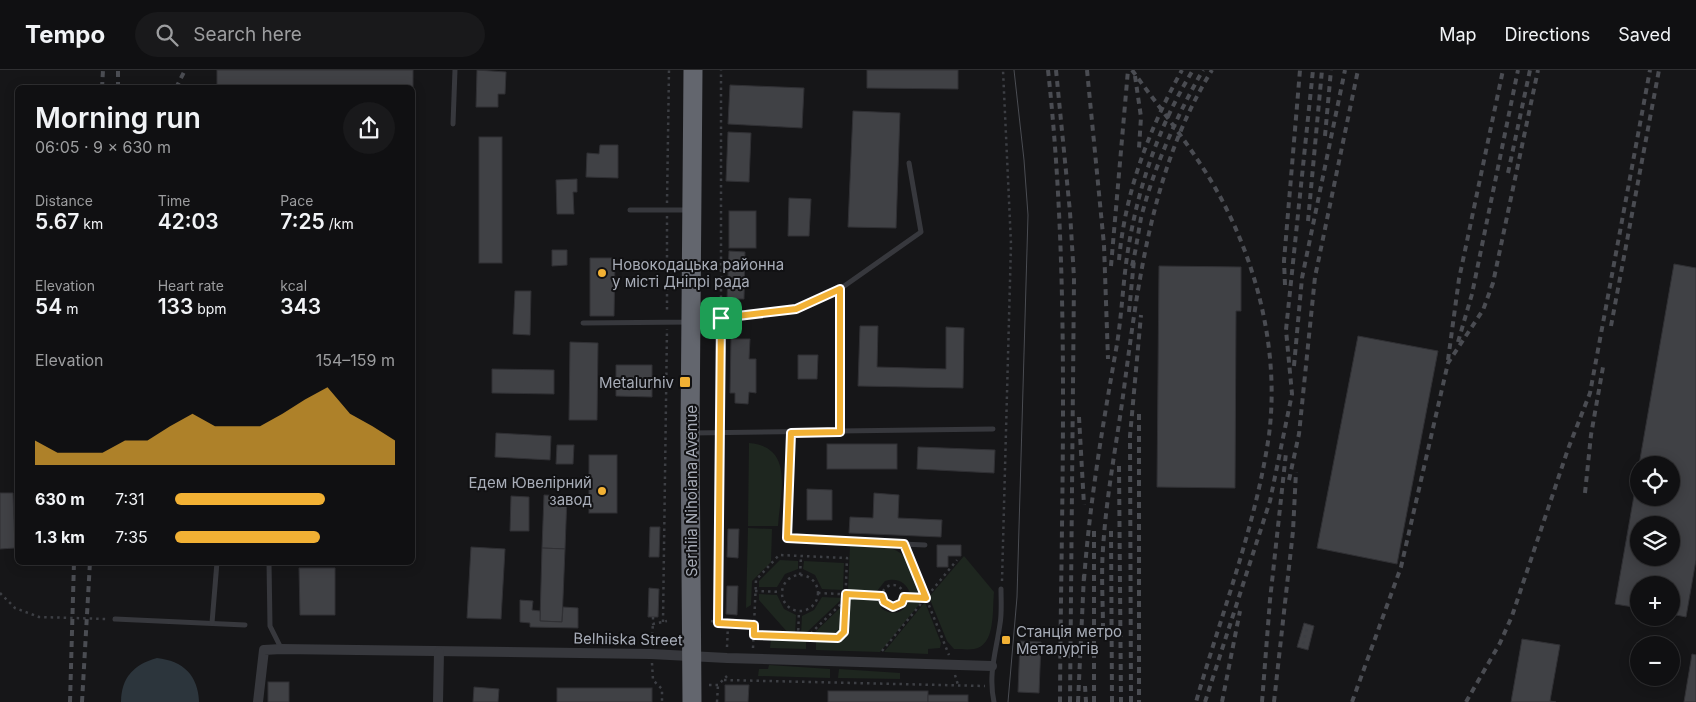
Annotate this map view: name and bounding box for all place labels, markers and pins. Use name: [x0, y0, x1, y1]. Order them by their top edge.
place label: Новокодацька районна у місті Дніпрі рада: [612, 255, 784, 291]
marker: Новокодацька районна у місті Дніпрі рада: [596, 267, 608, 279]
pin: [700, 297, 742, 339]
place label: Metalurhiv: [599, 373, 675, 392]
marker: Metalurhiv: [678, 375, 692, 389]
place label: Едем Ювелірний завод: [469, 473, 592, 509]
marker: Едем Ювелірний завод: [596, 485, 608, 497]
place label: Станція метро Металургів: [1016, 622, 1122, 658]
marker: Станція метро Металургів: [1000, 634, 1012, 646]

